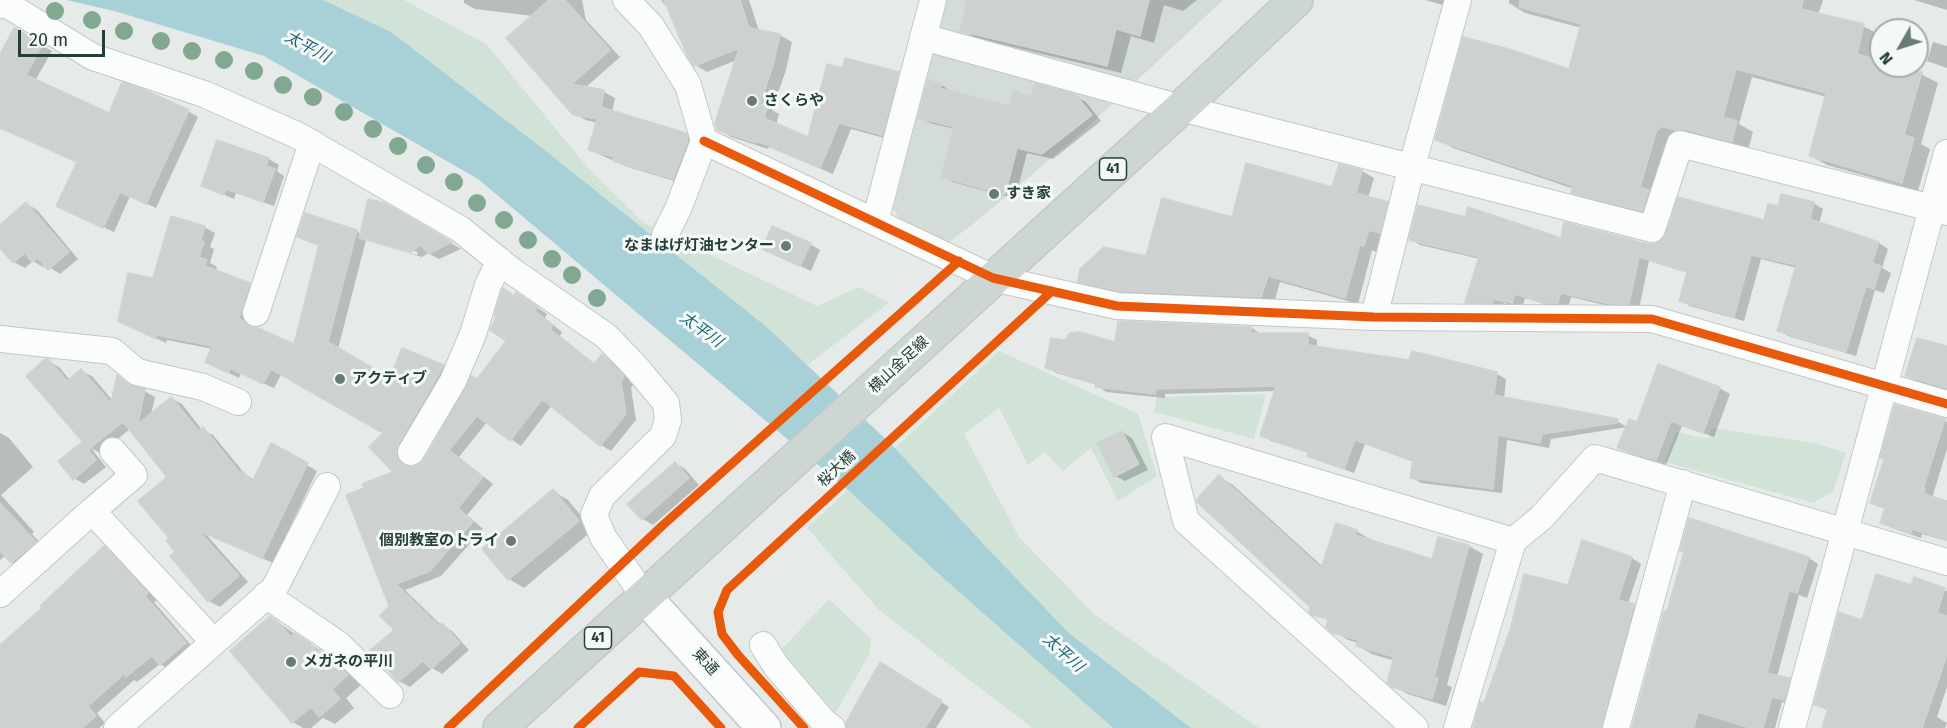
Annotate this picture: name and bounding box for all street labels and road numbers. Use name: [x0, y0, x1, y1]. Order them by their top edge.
road number: 41: [1100, 158, 1126, 180]
street label: 横山金足線: [865, 333, 933, 397]
street label: 桜大橋: [814, 447, 860, 491]
road number: 41: [584, 627, 612, 649]
street label: 東通: [688, 645, 722, 679]

